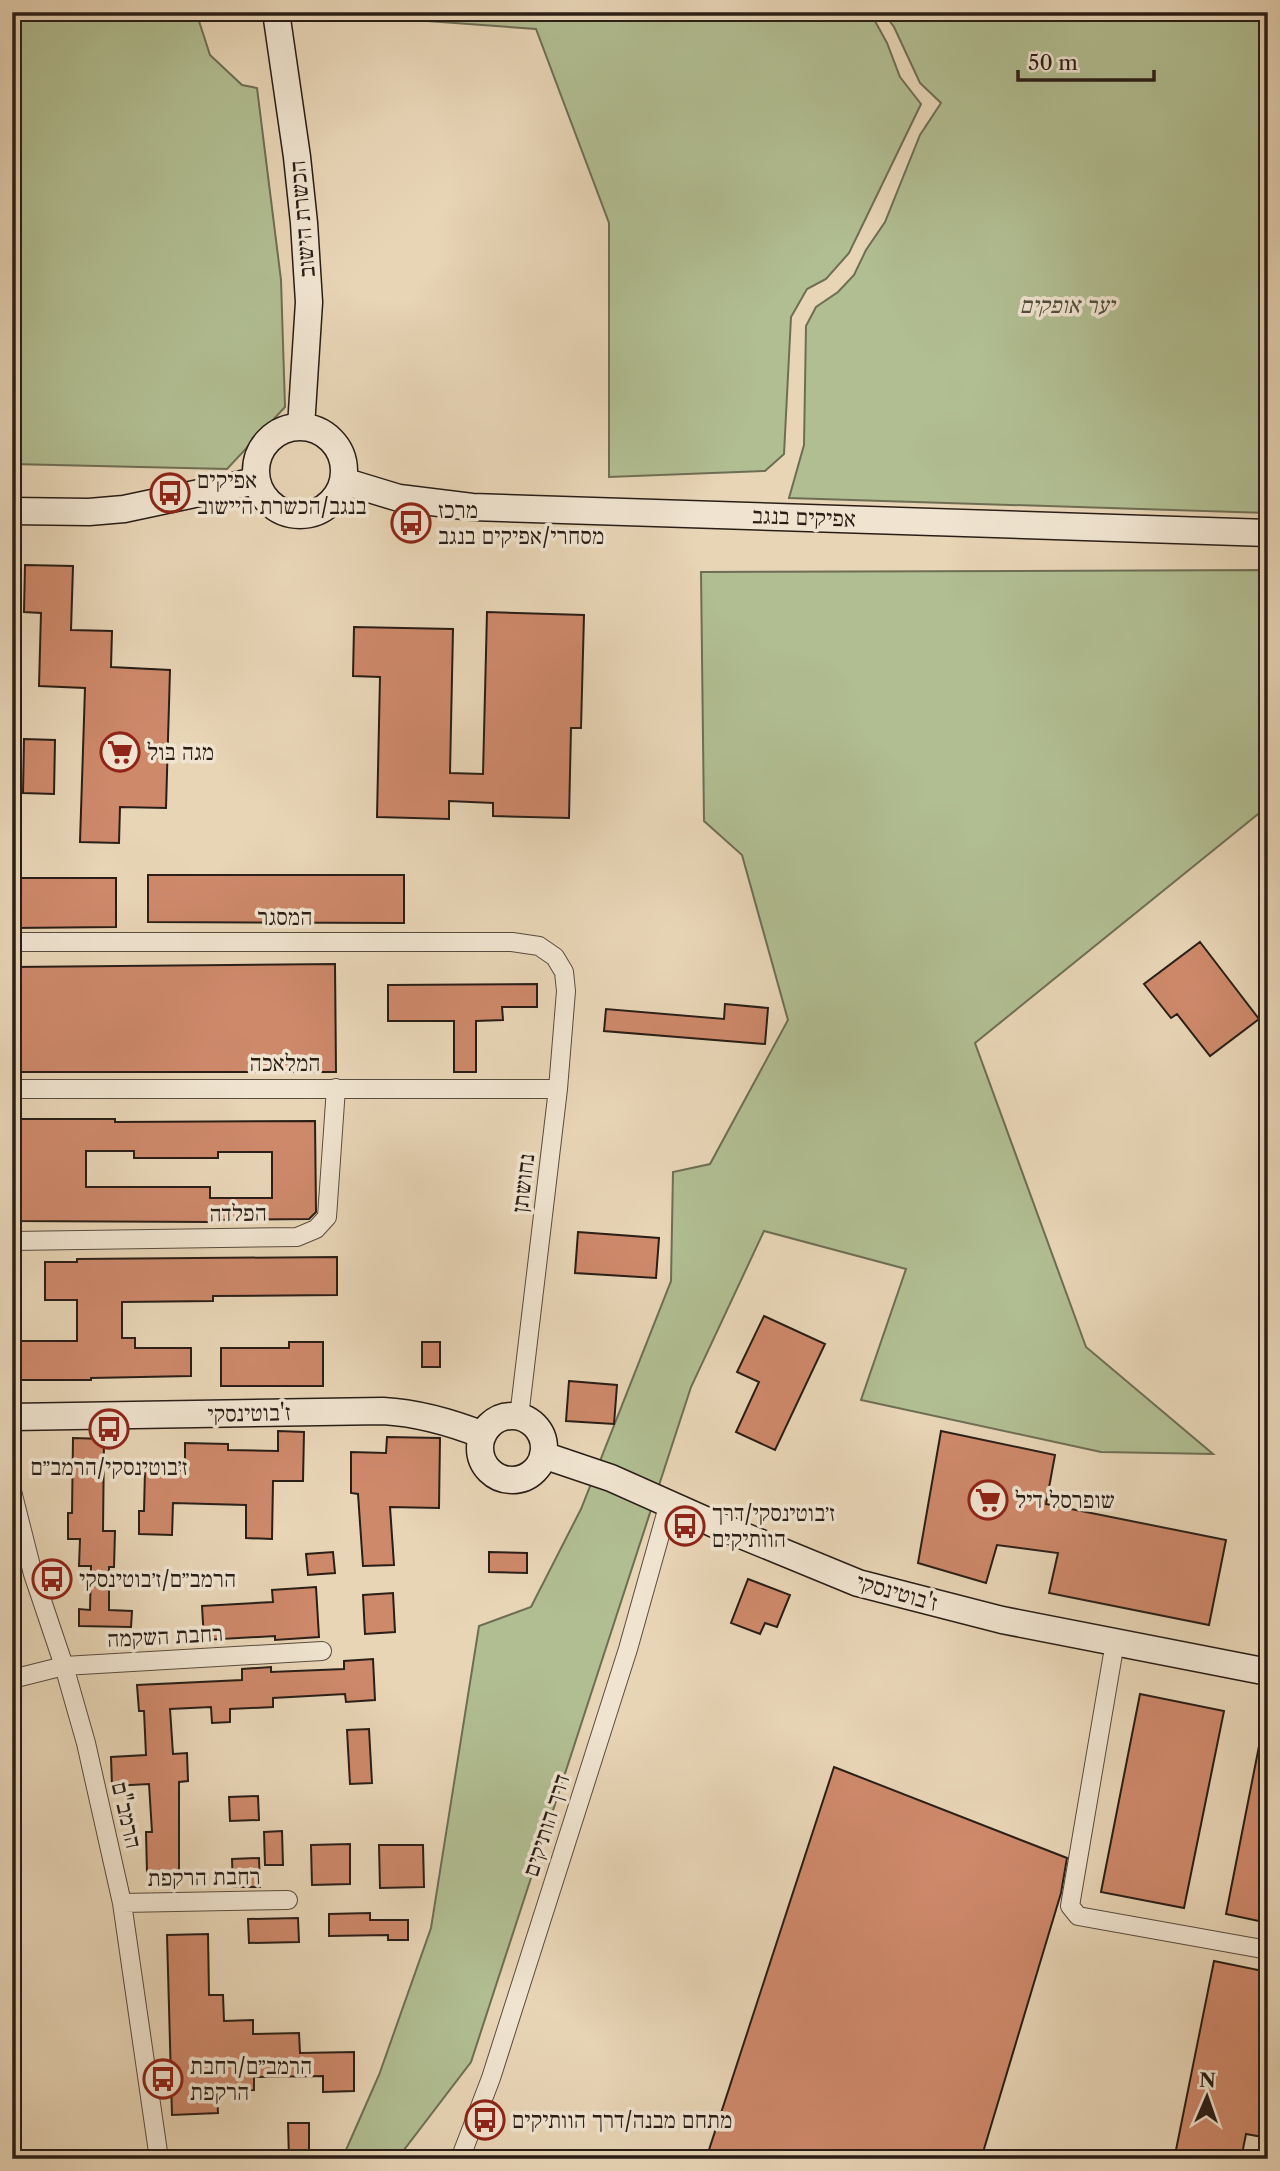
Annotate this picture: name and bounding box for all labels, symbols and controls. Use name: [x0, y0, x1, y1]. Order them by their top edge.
scale bar: [1018, 38, 1154, 82]
text: 50 m: [1028, 50, 1078, 75]
street label: הכשרת הישוב: [283, 159, 321, 279]
park label: יער אופקים: [1020, 291, 1117, 319]
place label: אפיקים בנגב/הכשרת היישוב: [197, 466, 367, 520]
bus stop icon: אפיקים בנגב/הכשרת היישוב: [149, 472, 191, 514]
place label: מרכז מסחרי/אפיקים בנגב: [438, 496, 604, 550]
street label: אפיקים בנגב: [752, 501, 856, 533]
bus stop icon: מרכז מסחרי/אפיקים בנגב: [390, 502, 432, 544]
supermarket icon: מגה בול: [99, 731, 141, 773]
place label: מגה בול: [147, 738, 214, 766]
street label: המסגר: [258, 903, 312, 931]
street label: המלאכה: [249, 1049, 321, 1077]
street label: נחושתן: [506, 1152, 540, 1214]
street label: הפלדה: [209, 1198, 267, 1228]
street label: ז'בוטינסקי: [207, 1398, 291, 1428]
bus stop icon: ז׳בוטינסקי/הרמב״ם: [88, 1408, 130, 1450]
place label: ז׳בוטינסקי/הרמב״ם: [30, 1453, 188, 1481]
supermarket icon: שופרסל דיל: [967, 1479, 1009, 1521]
place label: שופרסל דיל: [1015, 1486, 1115, 1514]
place label: ז׳בוטינסקי/דרך הוותיקים: [712, 1499, 835, 1553]
bus stop icon: ז׳בוטינסקי/דרך הוותיקים: [664, 1505, 706, 1547]
bus stop icon: הרמב״ם/ז׳בוטינסקי: [31, 1558, 73, 1600]
place label: הרמב״ם/ז׳בוטינסקי: [79, 1565, 236, 1593]
street label: ז'בוטינסקי: [853, 1567, 941, 1617]
street label: רחבת השקמה: [106, 1619, 224, 1653]
street label: דרך הותיקים: [516, 1770, 576, 1880]
street label: הרמב"ם: [106, 1779, 148, 1851]
street label: רחבת הרקפת: [147, 1862, 261, 1892]
place label: הרמב״ם/רחבת הרקפת: [190, 2052, 312, 2106]
bus stop icon: הרמב״ם/רחבת הרקפת: [142, 2058, 184, 2100]
north arrow: [1172, 2062, 1242, 2132]
text: N: [1199, 2069, 1216, 2092]
bus stop icon: מתחם מבנה/דרך הוותיקים: [464, 2099, 506, 2141]
place label: מתחם מבנה/דרך הוותיקים: [512, 2106, 732, 2134]

